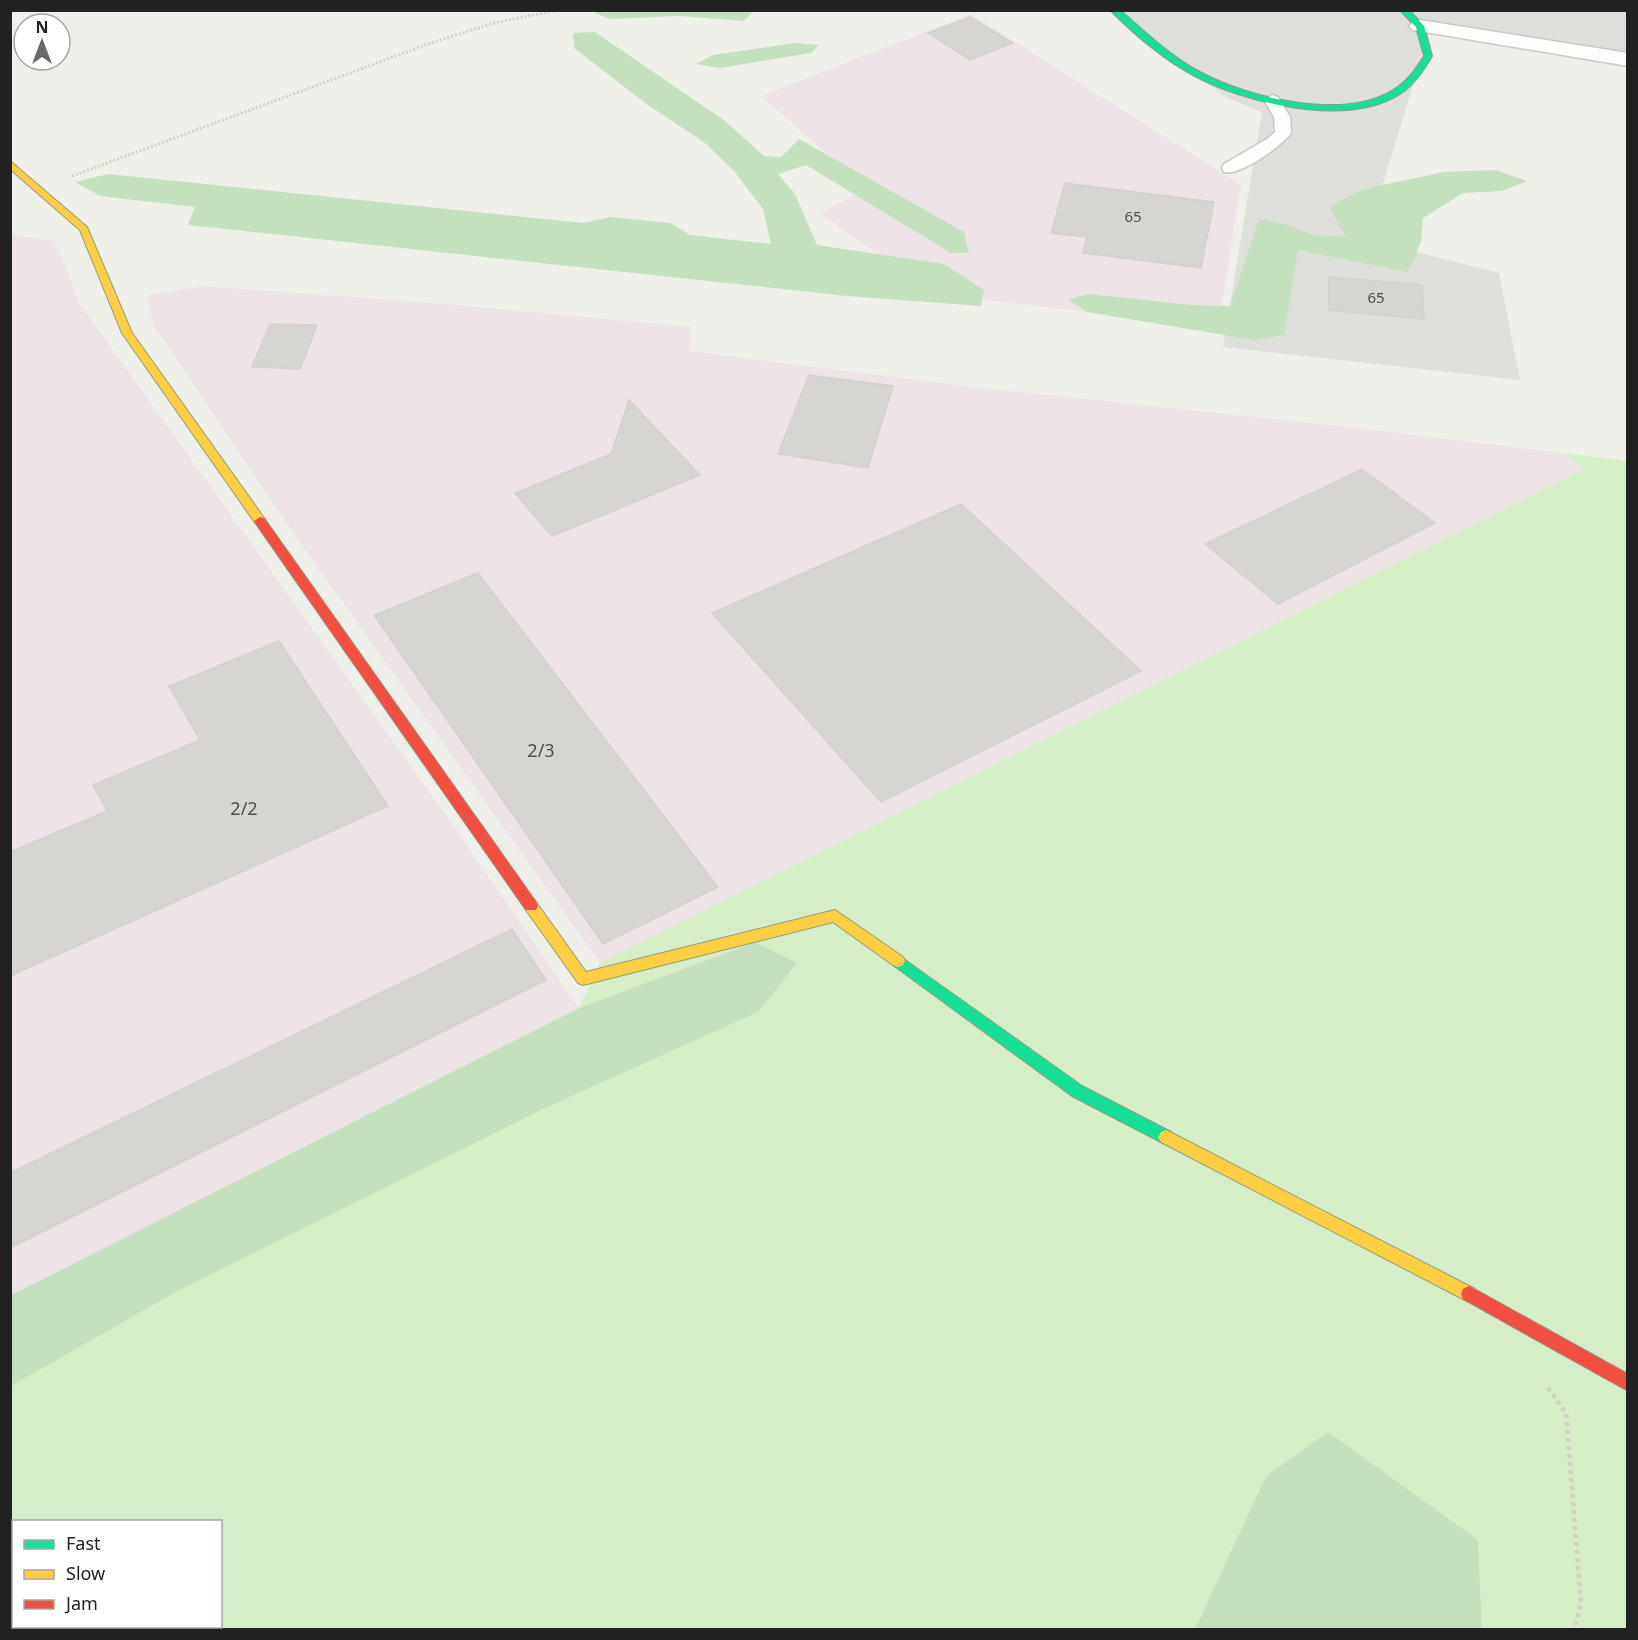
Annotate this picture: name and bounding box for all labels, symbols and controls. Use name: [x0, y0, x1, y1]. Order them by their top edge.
north arrow: [12, 12, 72, 72]
text: N: [35, 16, 49, 38]
house number: 65: [1124, 206, 1142, 226]
house number: 65: [1367, 287, 1385, 307]
house number: 2/3: [527, 738, 555, 762]
house number: 2/2: [230, 796, 258, 820]
legend: [12, 1520, 222, 1628]
text: Fast: [66, 1531, 101, 1555]
text: Slow: [66, 1561, 105, 1585]
text: Jam: [64, 1591, 98, 1615]

